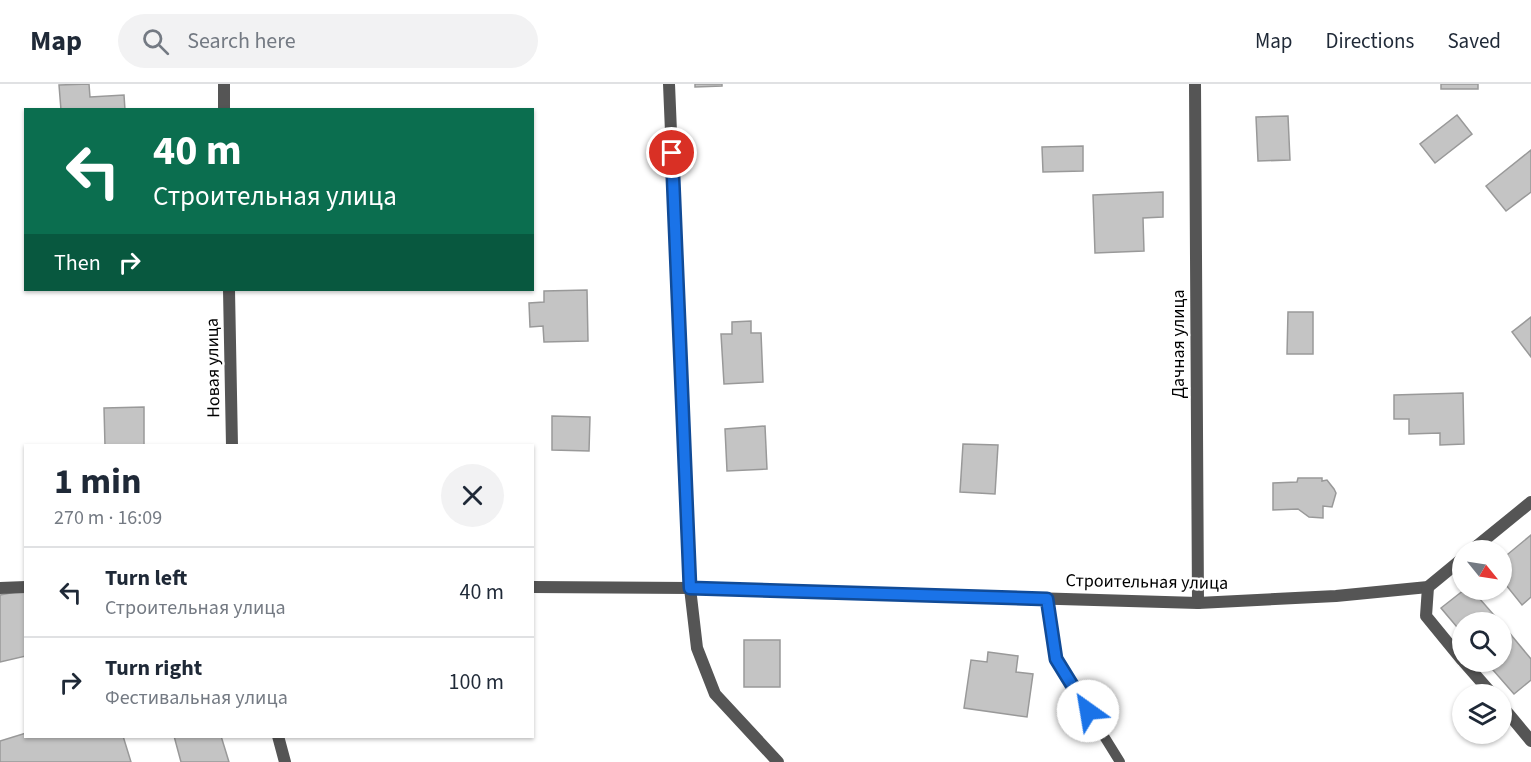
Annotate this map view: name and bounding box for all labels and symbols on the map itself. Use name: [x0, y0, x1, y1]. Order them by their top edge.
pin: [646, 127, 697, 178]
street label: Дачная улица: [1166, 289, 1191, 399]
street label: Новая улица: [200, 318, 226, 418]
north arrow: [1452, 540, 1512, 600]
street label: Строительная улица: [1065, 568, 1229, 596]
position arrow: [1056, 679, 1120, 743]

